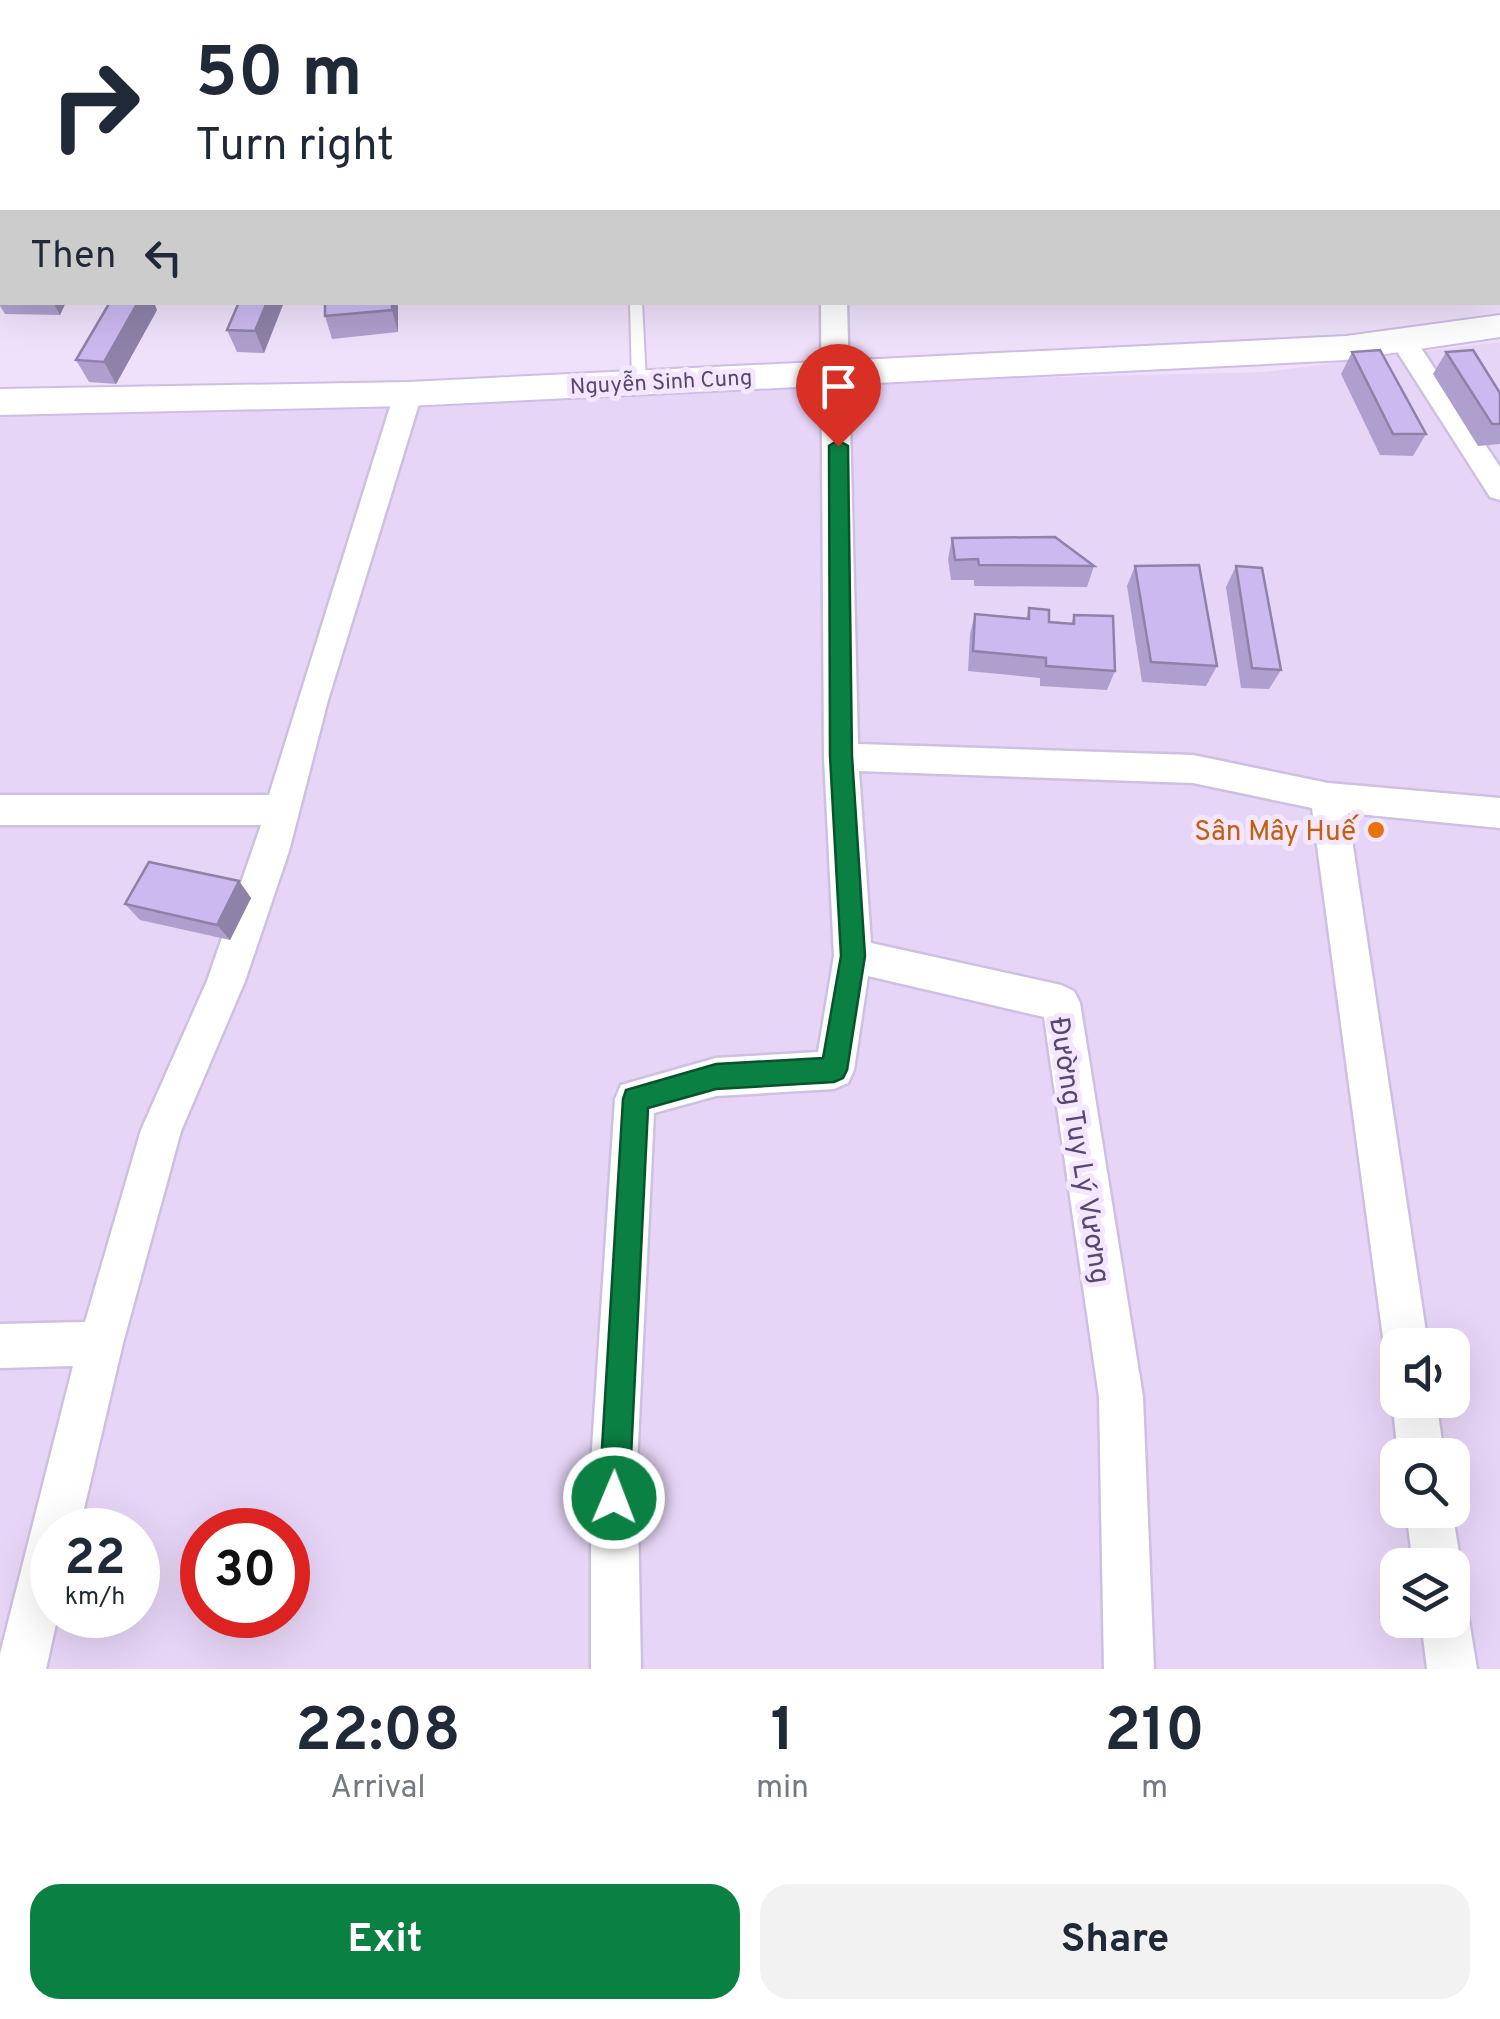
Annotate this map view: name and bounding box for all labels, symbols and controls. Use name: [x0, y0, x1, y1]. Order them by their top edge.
text: 50 m: [195, 32, 362, 121]
icon: right: [30, 40, 160, 170]
text: Turn right: [195, 119, 394, 176]
icon: left: [136, 230, 191, 285]
text: Then: [30, 233, 116, 282]
pin: [796, 344, 881, 447]
icon: arrive: [811, 359, 866, 414]
street label: Nguyễn Sinh Cung: [569, 363, 753, 402]
place label: Sân Mây Huế: [1194, 814, 1360, 851]
marker: Sân Mây Huế: [1365, 819, 1387, 841]
street label: Đường Tuy Lý Vương: [1039, 1015, 1117, 1286]
map controls: [1380, 1328, 1470, 1638]
button: sound: [1380, 1328, 1470, 1418]
button: search: [1380, 1438, 1470, 1528]
position arrow: [562, 1446, 666, 1550]
speed limit sign: 30: [180, 1508, 310, 1638]
text: 22: [64, 1529, 126, 1592]
button: layers: [1380, 1548, 1470, 1638]
text: km/h: [65, 1582, 125, 1614]
text: 22:08: [295, 1696, 461, 1772]
text: 1: [771, 1696, 795, 1772]
text: 210: [1104, 1696, 1205, 1772]
text: Arrival: [330, 1769, 426, 1809]
text: min: [756, 1769, 809, 1809]
text: m: [1141, 1769, 1168, 1809]
button: Exit: [30, 1884, 740, 1999]
button: Share: [760, 1884, 1470, 1999]

